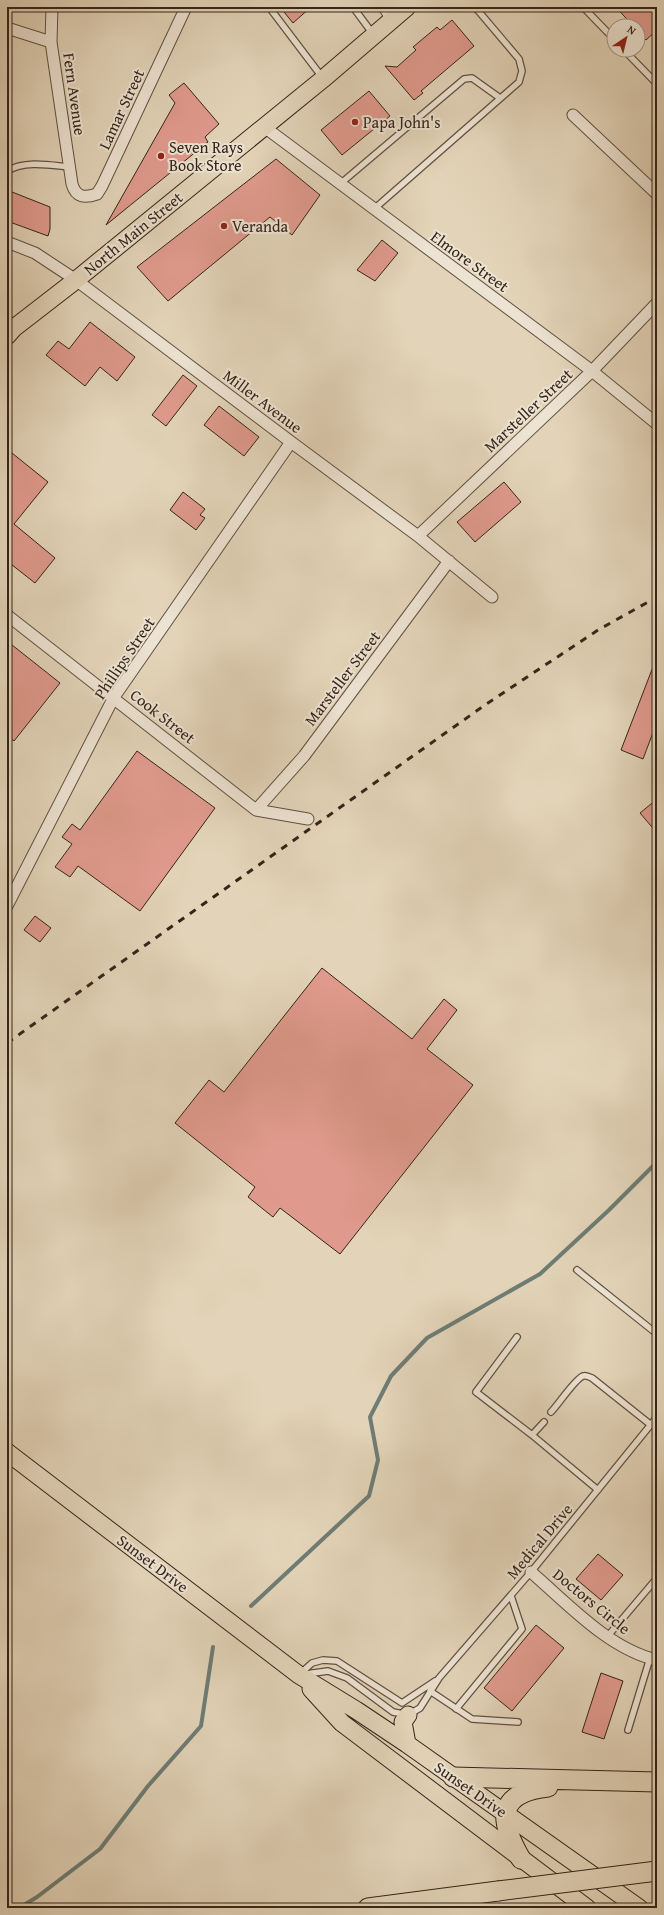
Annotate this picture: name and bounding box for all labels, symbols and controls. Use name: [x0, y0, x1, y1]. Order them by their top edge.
north arrow: [606, 18, 646, 58]
text: N: [624, 21, 640, 39]
street label: Fern Avenue: [57, 51, 93, 137]
street label: Lamar Street: [92, 64, 150, 153]
place label: Papa John's: [363, 110, 441, 134]
marker: Papa John's: [350, 117, 360, 127]
place label: Seven Rays Book Store: [169, 135, 243, 177]
marker: Seven Rays Book Store: [156, 151, 166, 161]
street label: North Main Street: [78, 185, 188, 281]
place label: Veranda: [232, 214, 289, 238]
marker: Veranda: [219, 221, 229, 231]
street label: Elmore Street: [426, 224, 514, 298]
street label: Marsteller Street: [478, 362, 578, 458]
street label: Miller Avenue: [218, 363, 308, 439]
street label: Phillips Street: [88, 612, 161, 704]
street label: Marsteller Street: [298, 625, 386, 731]
street label: Cook Street: [125, 683, 201, 749]
street label: Medical Drive: [500, 1498, 578, 1584]
street label: Sunset Drive: [112, 1528, 194, 1598]
street label: Doctors Circle: [548, 1562, 636, 1640]
street label: Sunset Drive: [430, 1755, 512, 1823]

